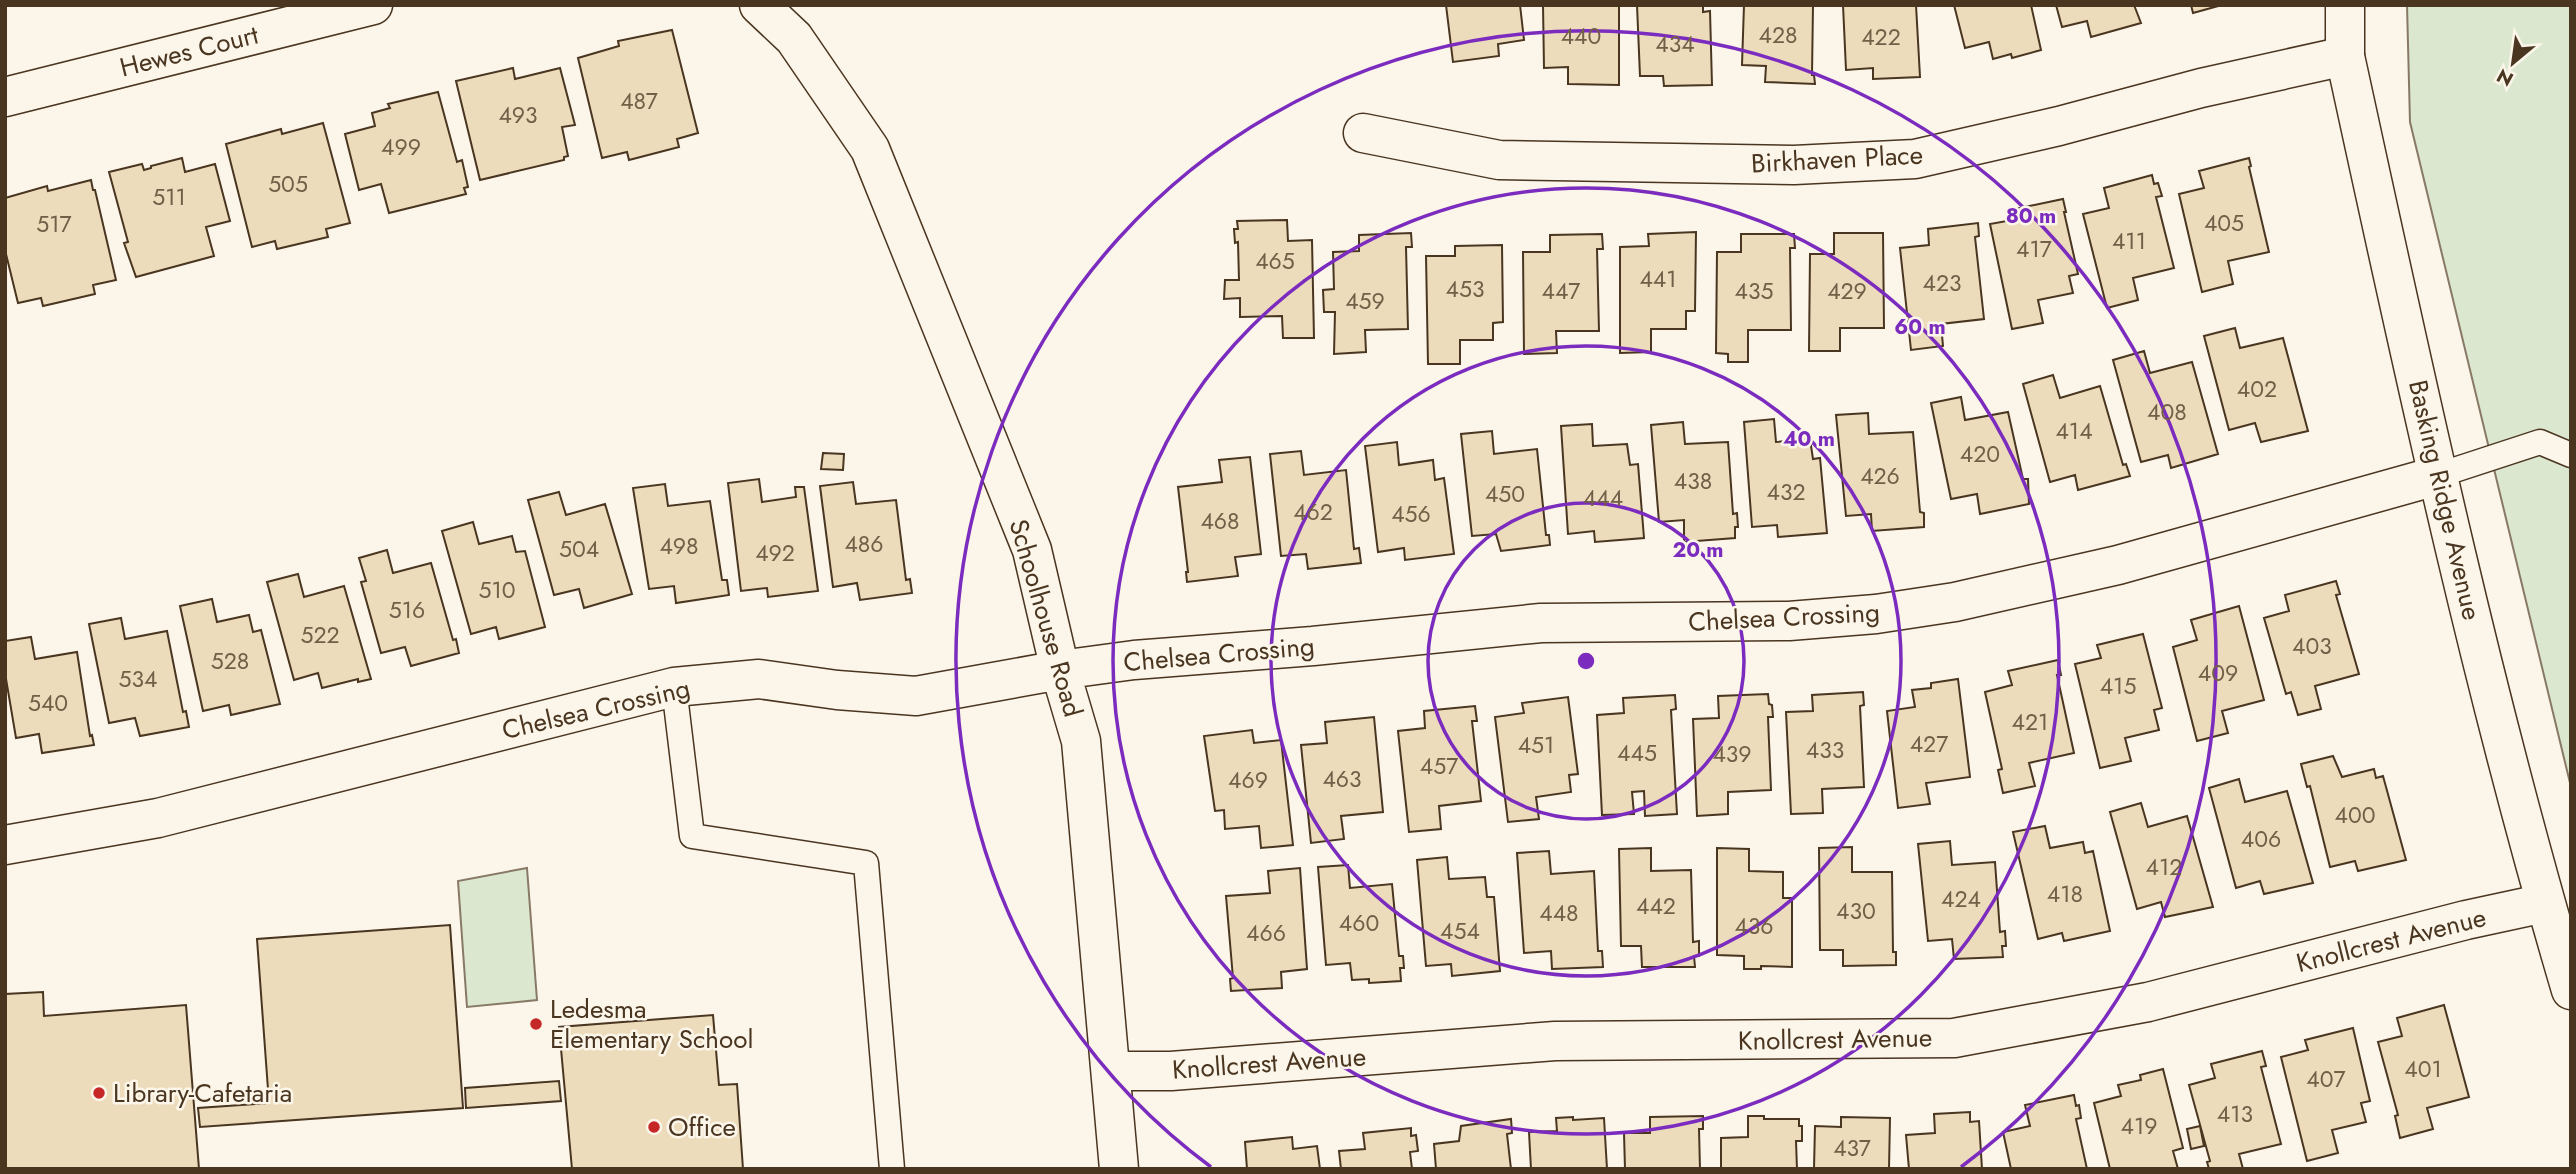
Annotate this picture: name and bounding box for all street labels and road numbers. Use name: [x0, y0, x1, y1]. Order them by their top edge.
street label: Hewes Court: [116, 15, 263, 87]
street label: Birkhaven Place: [1750, 136, 1924, 182]
street label: Basking Ridge Avenue: [2399, 376, 2491, 624]
street label: Schoolhouse Road: [1000, 515, 1092, 721]
street label: Chelsea Crossing: [1687, 593, 1881, 641]
street label: Chelsea Crossing: [1122, 627, 1316, 681]
street label: Chelsea Crossing: [498, 669, 694, 749]
street label: Knollcrest Avenue: [2292, 898, 2490, 982]
street label: Knollcrest Avenue: [1738, 1018, 1932, 1060]
street label: Knollcrest Avenue: [1171, 1037, 1367, 1089]

